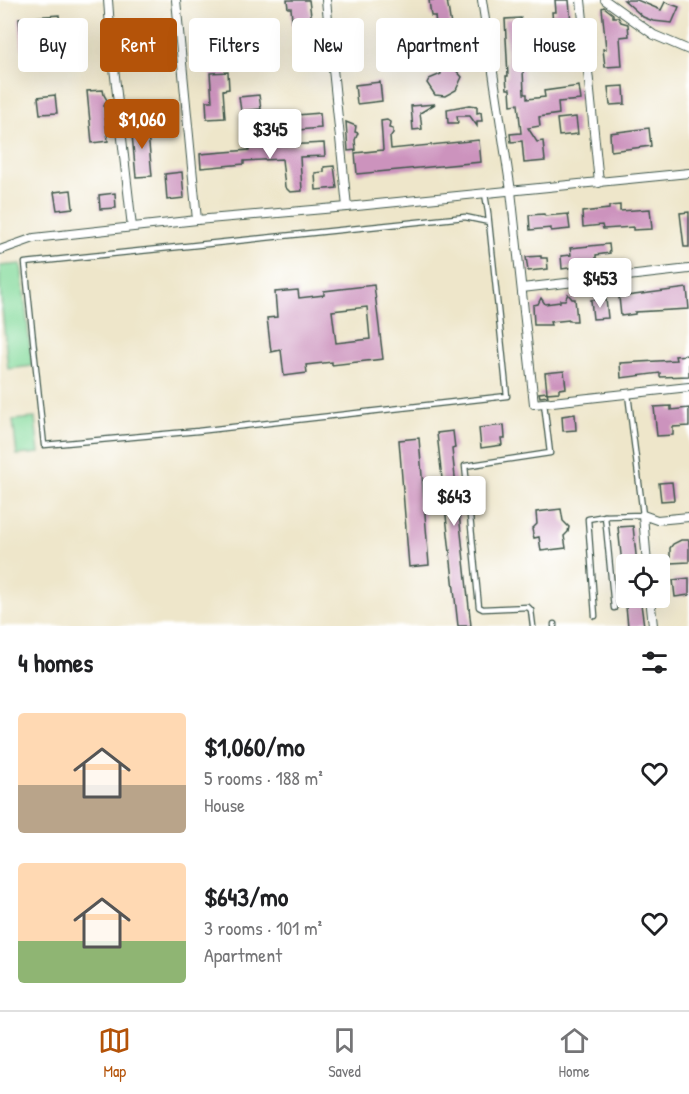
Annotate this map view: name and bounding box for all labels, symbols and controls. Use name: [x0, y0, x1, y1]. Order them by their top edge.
chip: Buy: [18, 18, 88, 72]
chip: Rent: [100, 18, 177, 72]
chip: Filters: [189, 18, 280, 72]
chip: New: [292, 18, 364, 72]
chip: Apartment: [376, 18, 500, 72]
chip: House: [512, 18, 597, 72]
pin: $1,060: [93, 99, 191, 150]
text: $1,060: [118, 105, 166, 132]
pin: $345: [234, 109, 306, 160]
text: $345: [252, 115, 288, 142]
pin: $453: [564, 258, 636, 309]
text: $453: [582, 264, 618, 291]
pin: $643: [418, 476, 490, 527]
text: $643: [437, 482, 471, 509]
map controls: [616, 554, 670, 608]
button: locate: [616, 554, 670, 608]
text: 4 homes: [18, 645, 93, 680]
icon: filters: [638, 646, 671, 679]
text: $1,060/mo: [204, 729, 305, 764]
icon: home: [66, 737, 138, 809]
icon: heart: [638, 757, 671, 790]
text: 5 rooms · 188 m²: [204, 764, 323, 791]
text: House: [204, 791, 245, 818]
text: $643/mo: [204, 879, 288, 914]
icon: home: [66, 887, 138, 959]
icon: heart: [638, 907, 671, 940]
text: 3 rooms · 101 m²: [204, 914, 322, 941]
text: Apartment: [204, 941, 282, 968]
tab: Map: [98, 1024, 131, 1082]
tab: Saved: [328, 1024, 361, 1082]
tab: Home: [558, 1024, 591, 1082]

